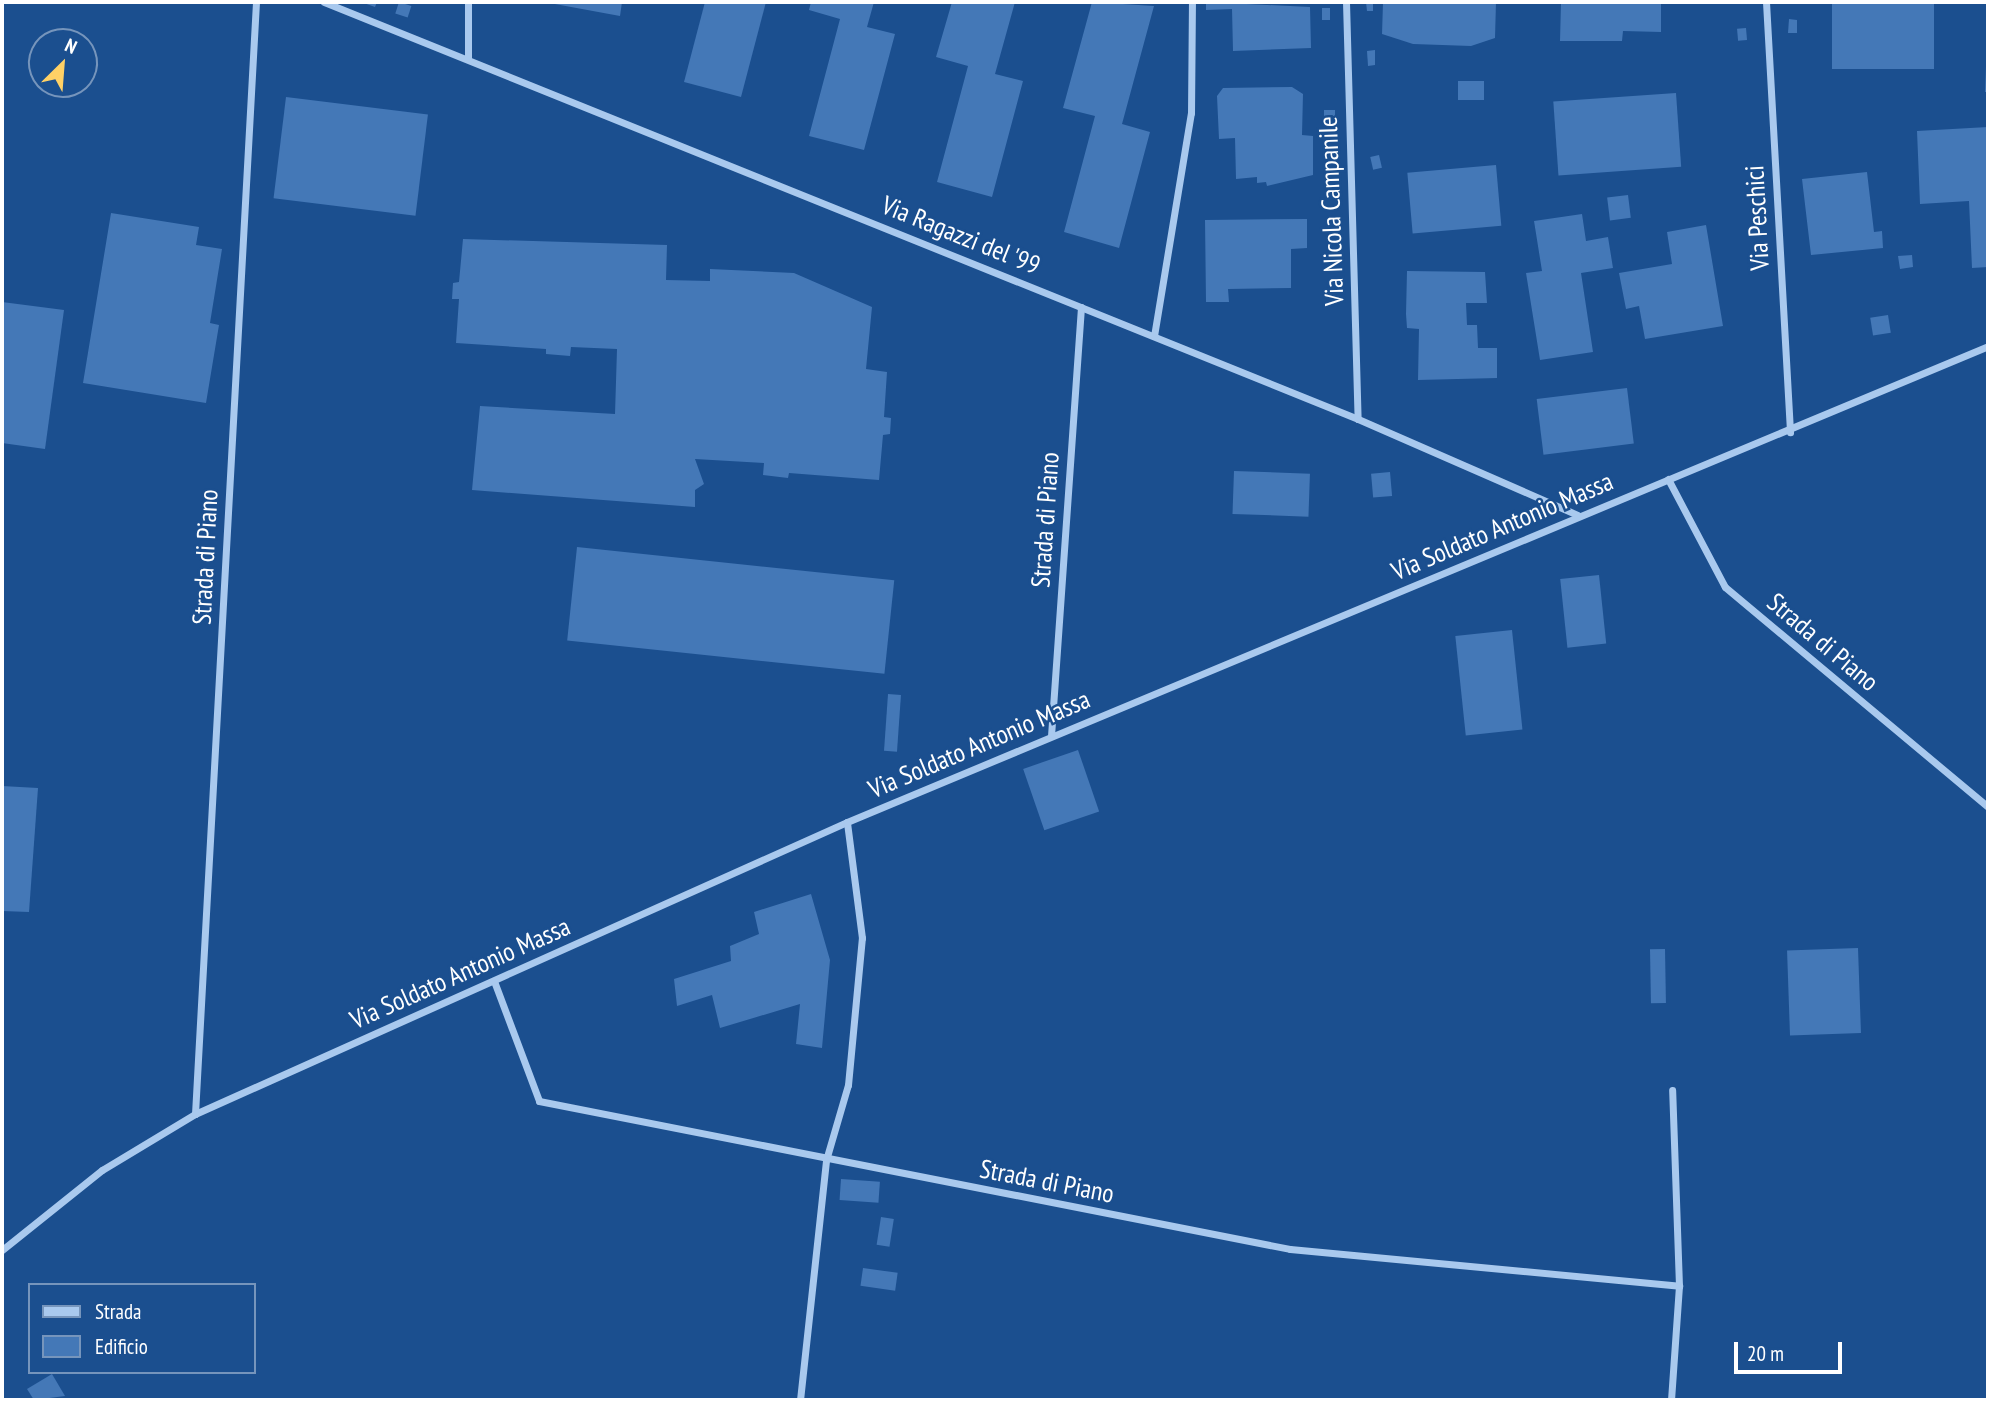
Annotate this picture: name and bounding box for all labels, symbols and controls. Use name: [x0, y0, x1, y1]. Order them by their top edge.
north arrow: [28, 28, 98, 98]
text: N: [61, 33, 81, 59]
street label: Via Nicola Campanile: [1312, 116, 1350, 306]
street label: Via Peschici: [1739, 165, 1775, 271]
street label: Via Ragazzi del '99: [877, 189, 1045, 281]
street label: Strada di Piano: [1025, 451, 1065, 589]
street label: Via Soldato Antonio Massa: [1386, 465, 1618, 587]
street label: Strada di Piano: [186, 488, 224, 626]
street label: Strada di Piano: [1761, 586, 1885, 698]
street label: Via Soldato Antonio Massa: [863, 683, 1095, 805]
street label: Via Soldato Antonio Massa: [345, 910, 575, 1036]
street label: Strada di Piano: [977, 1153, 1117, 1209]
legend: [28, 1283, 256, 1374]
text: Strada: [95, 1298, 141, 1325]
scale bar: [1738, 1328, 1846, 1372]
text: Edificio: [95, 1333, 148, 1360]
text: 20 m: [1747, 1340, 1784, 1367]

